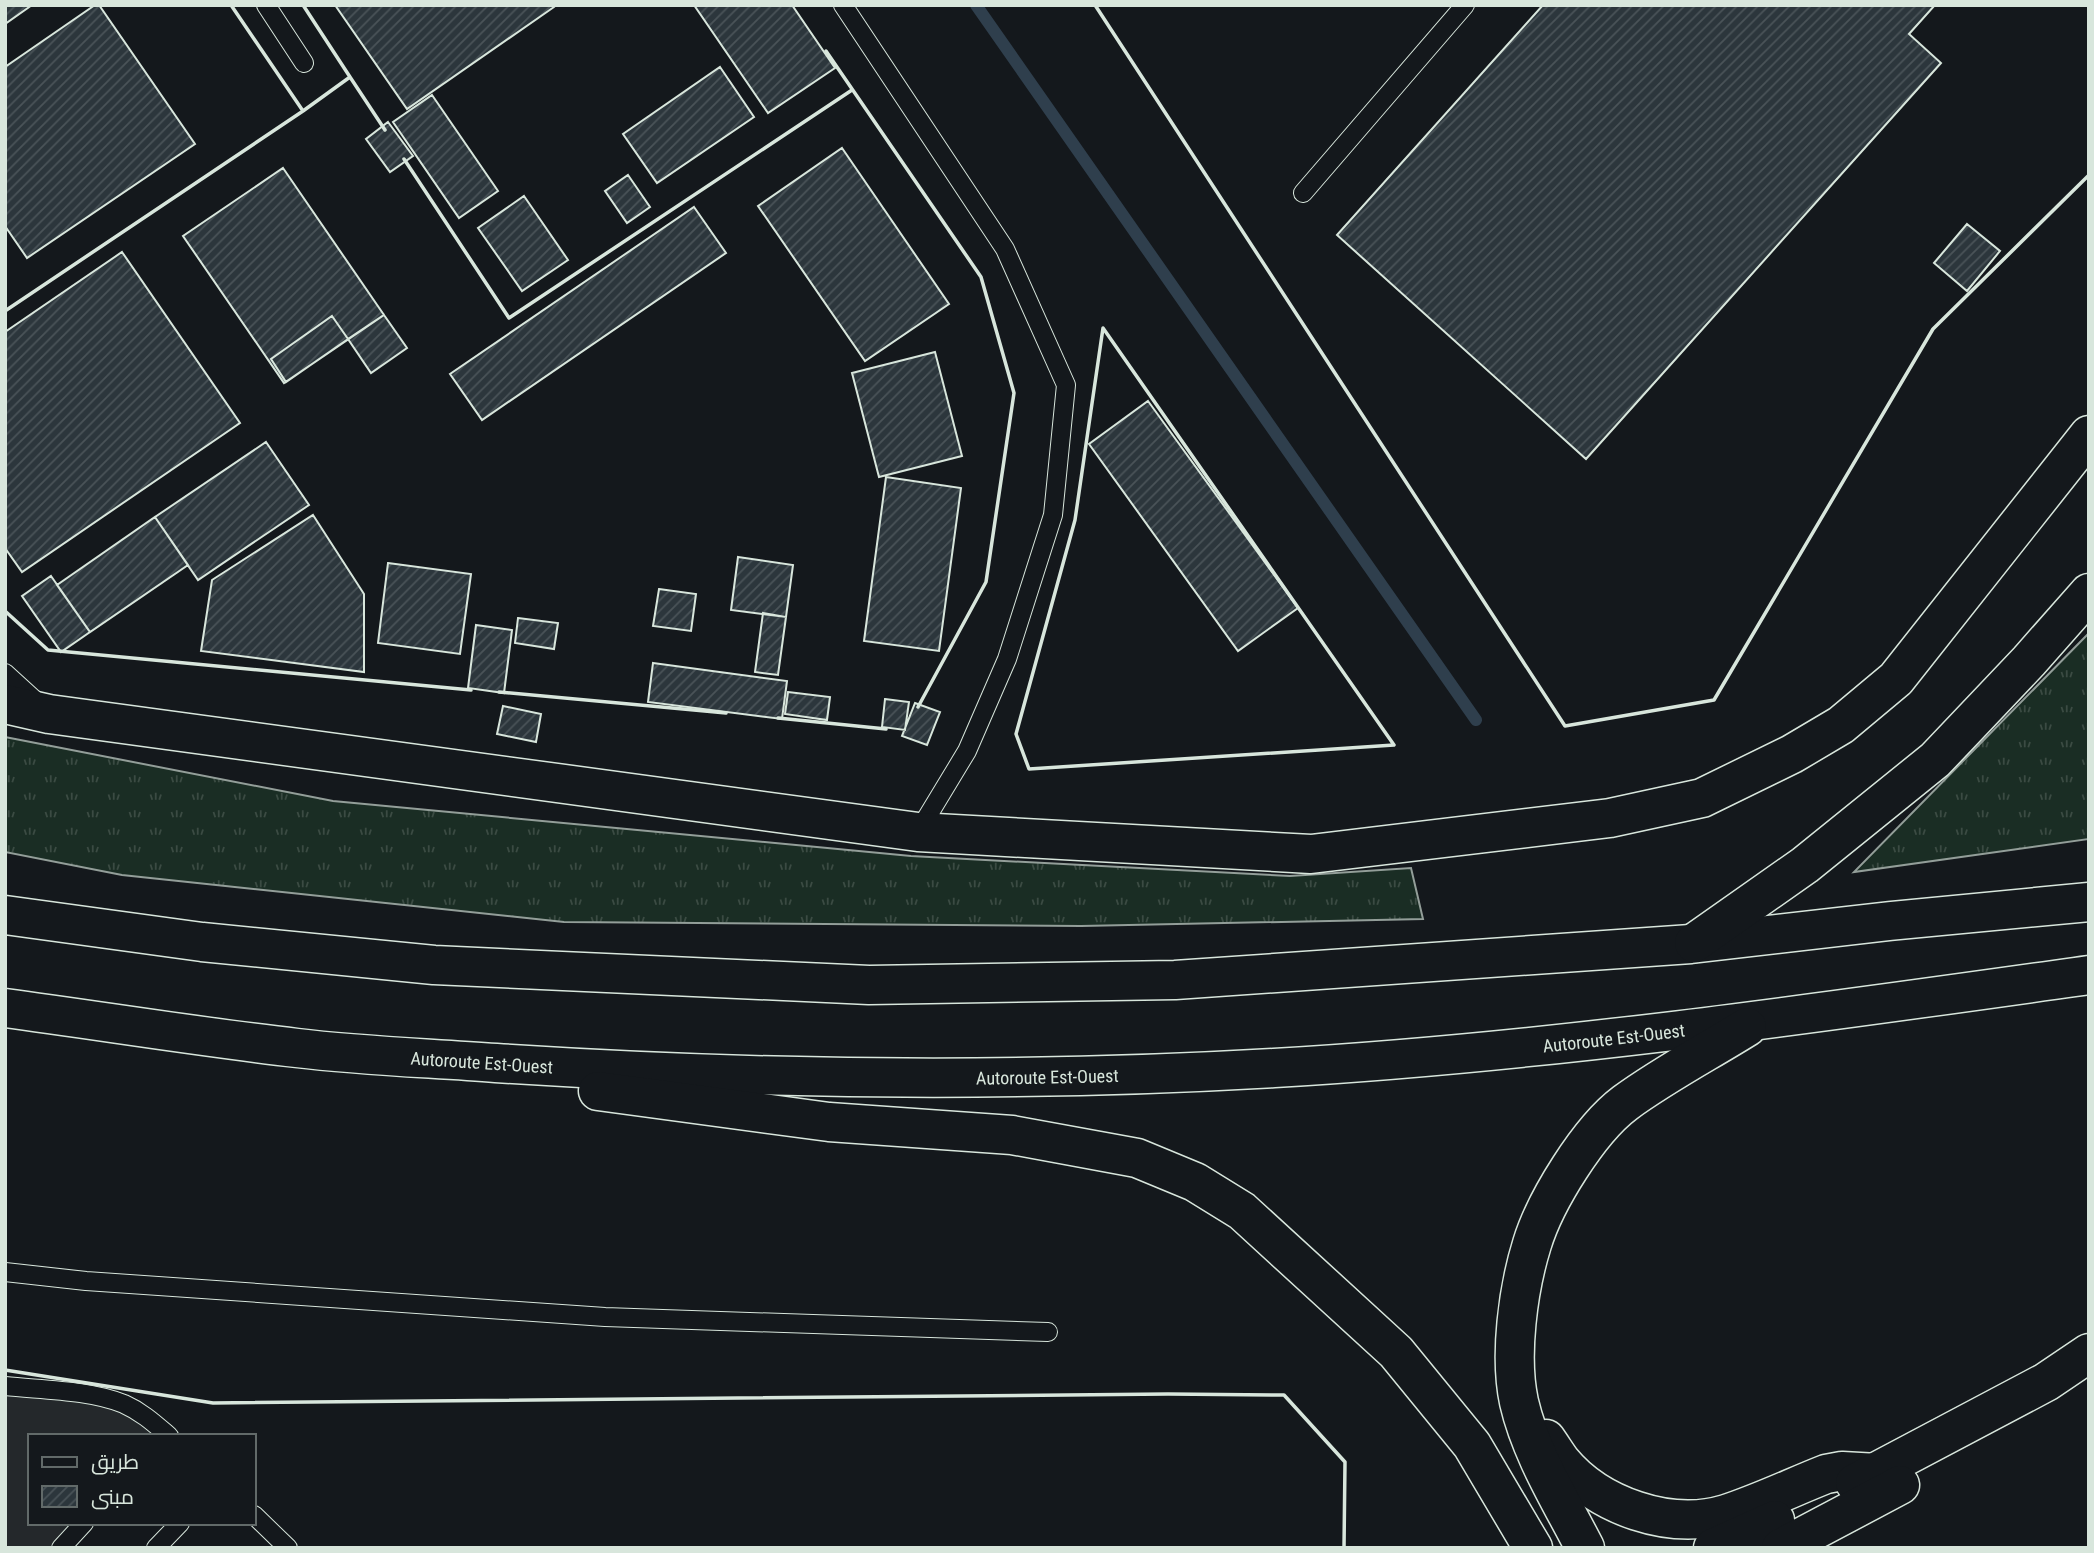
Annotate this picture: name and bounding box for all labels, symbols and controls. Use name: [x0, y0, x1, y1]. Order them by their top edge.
street label: Autoroute Est-Ouest: [1542, 1019, 1686, 1056]
street label: Autoroute Est-Ouest: [410, 1047, 554, 1077]
street label: Autoroute Est-Ouest: [976, 1064, 1119, 1088]
legend: [28, 1434, 256, 1525]
text: طريق: [91, 1450, 139, 1475]
text: مبنى: [91, 1485, 134, 1510]

